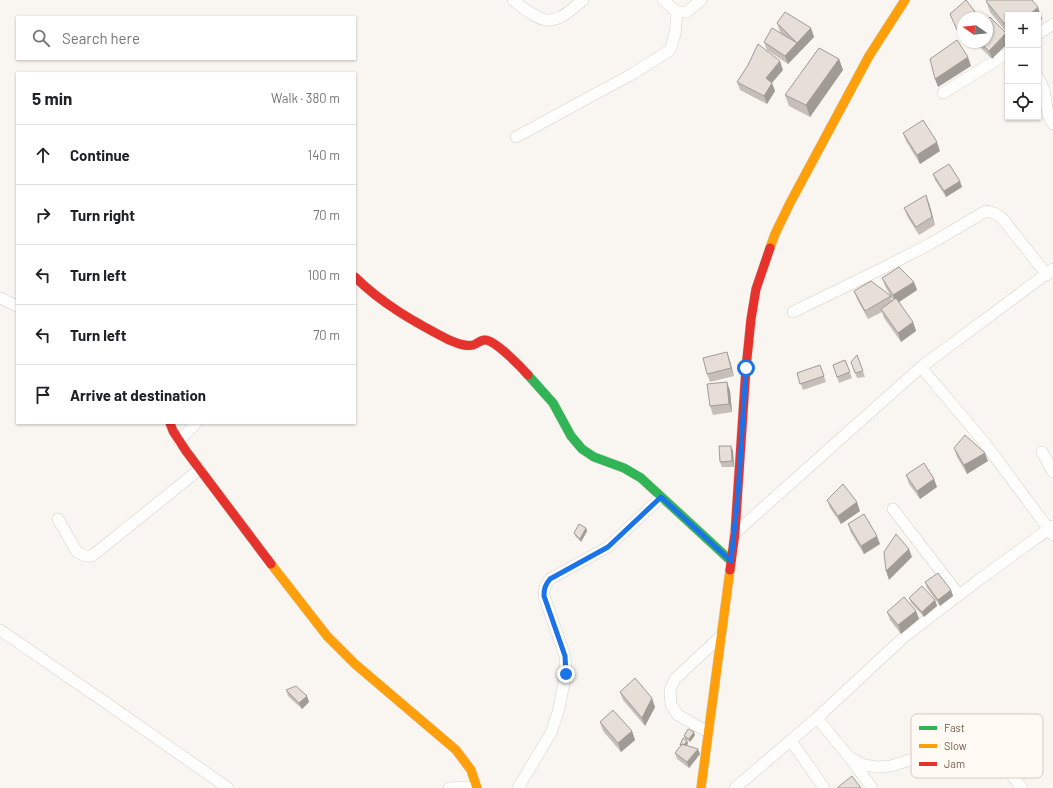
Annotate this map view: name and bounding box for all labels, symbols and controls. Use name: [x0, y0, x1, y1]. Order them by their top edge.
north arrow: [957, 12, 993, 48]
map controls: [1005, 12, 1041, 120]
button: +: [1005, 12, 1041, 48]
search box: [16, 16, 356, 60]
icon: search: [30, 27, 52, 49]
text: Search here: [62, 29, 140, 47]
button: −: [1005, 48, 1041, 84]
button: locate: [1005, 84, 1041, 120]
text: 5 min: [32, 88, 72, 108]
text: Walk · 380 m: [271, 90, 340, 106]
icon: ahead: [32, 144, 54, 166]
text: Continue: [70, 146, 130, 164]
text: 140 m: [308, 147, 340, 163]
icon: right: [32, 204, 54, 226]
text: Turn right: [70, 206, 135, 224]
text: 70 m: [313, 207, 340, 223]
icon: left: [32, 264, 54, 286]
text: Turn left: [70, 266, 126, 284]
text: 100 m: [307, 267, 340, 283]
icon: left: [32, 324, 54, 346]
text: Turn left: [70, 326, 126, 344]
text: 70 m: [313, 327, 340, 343]
route start: [737, 359, 755, 377]
icon: arrive: [32, 384, 54, 406]
text: Arrive at destination: [70, 386, 206, 404]
route end: [557, 665, 575, 683]
legend: [911, 714, 1043, 778]
text: Fast: [944, 721, 965, 734]
text: Slow: [944, 739, 967, 752]
text: Jam: [944, 757, 965, 770]

